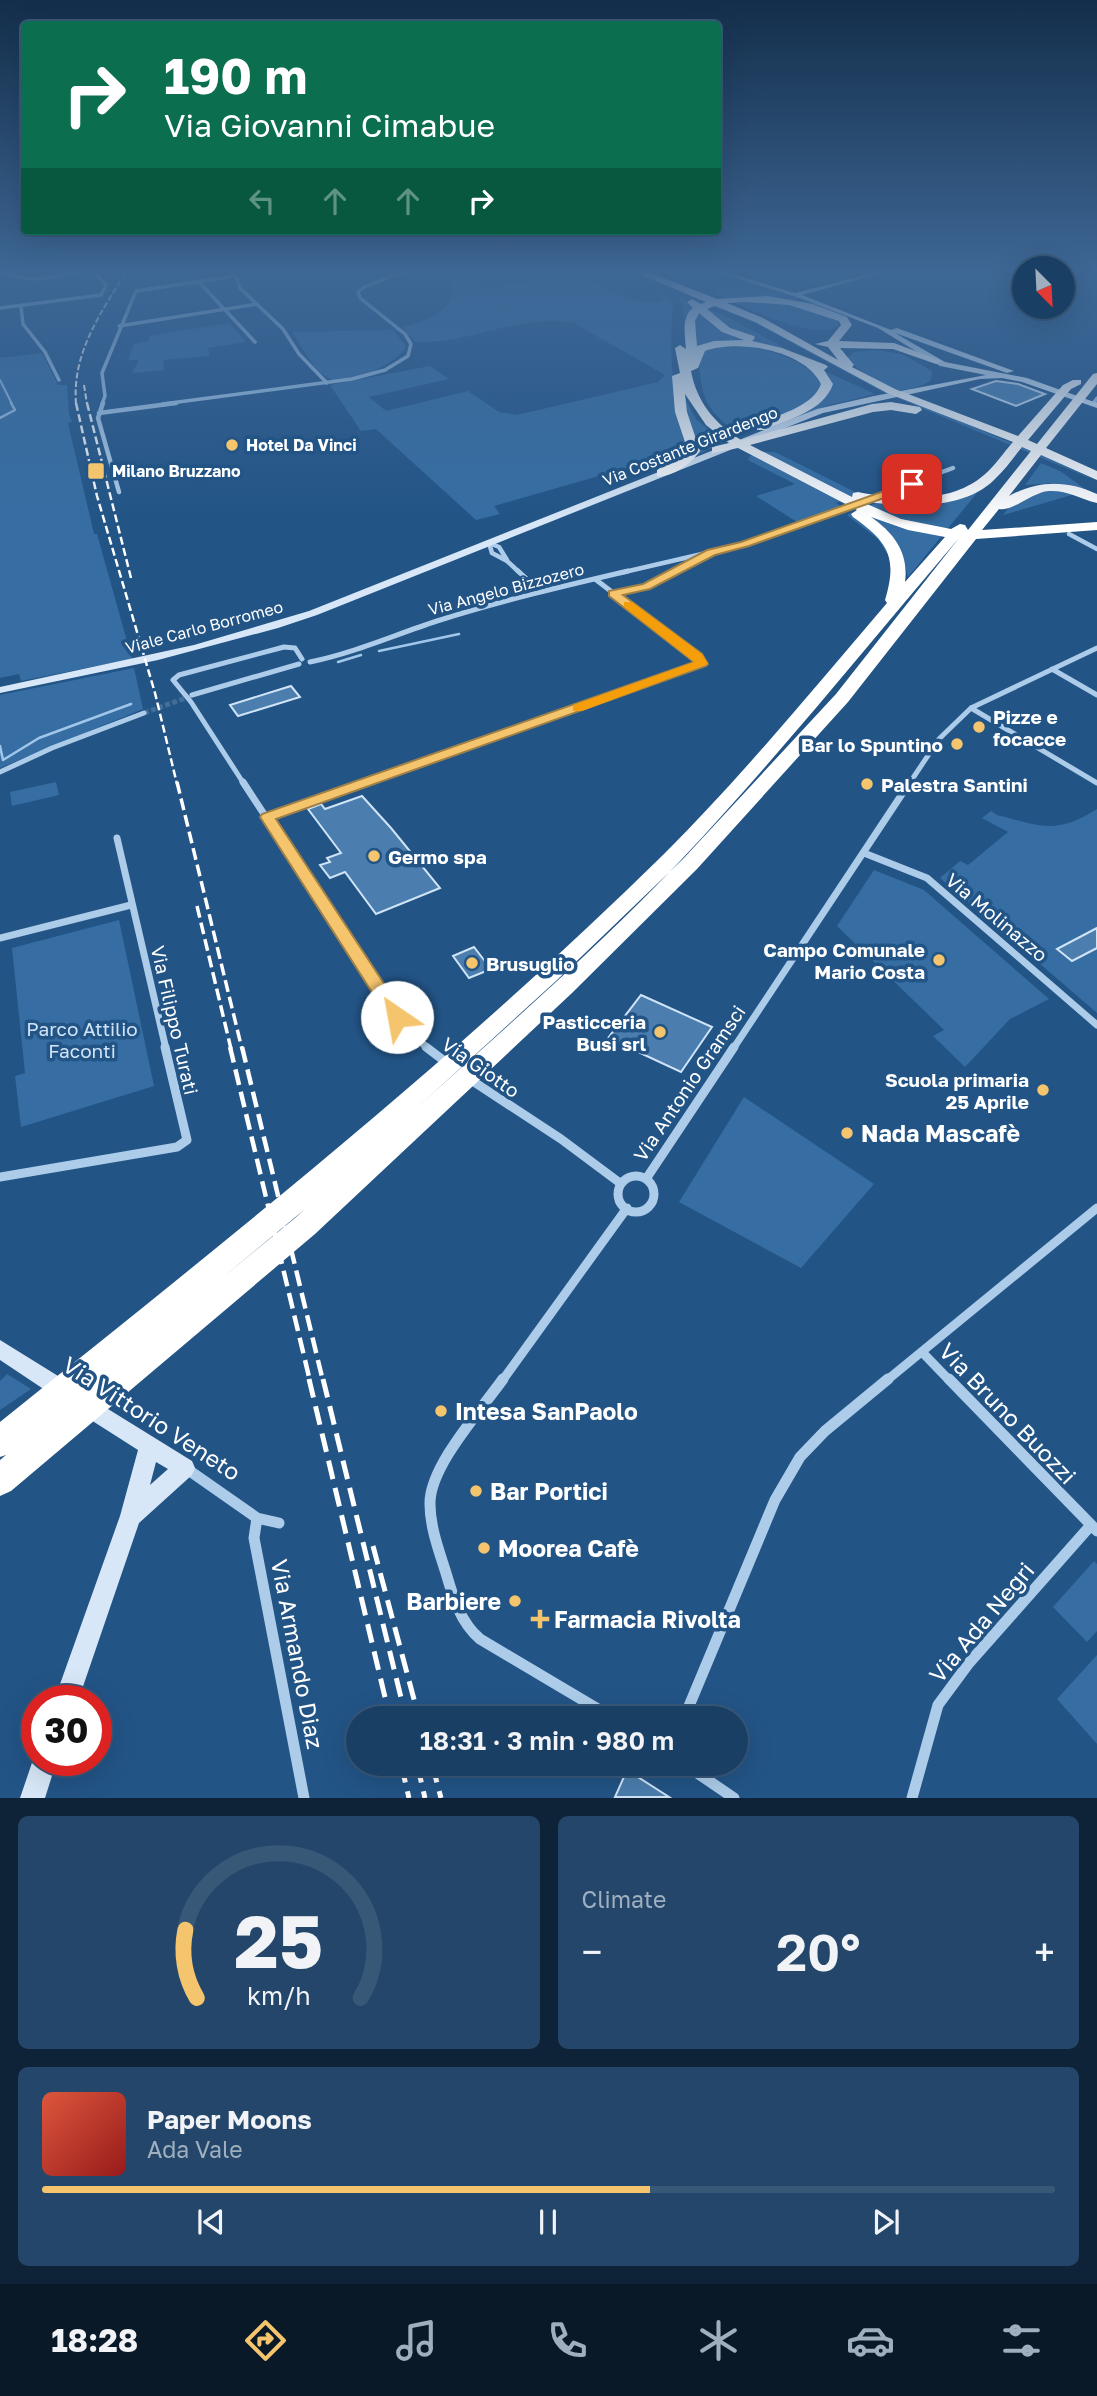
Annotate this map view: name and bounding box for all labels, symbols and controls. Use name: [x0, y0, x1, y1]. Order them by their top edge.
text: 190 m: [164, 46, 307, 105]
icon: right: [49, 49, 140, 140]
text: Via Giovanni Cimabue: [164, 106, 495, 144]
icon: left: [243, 182, 281, 220]
icon: ahead: [316, 182, 354, 220]
icon: ahead: [389, 182, 427, 220]
icon: right: [462, 182, 500, 220]
north arrow: [1012, 256, 1074, 318]
map controls: [1012, 256, 1075, 319]
street label: Via Costante Girardengo: [600, 402, 780, 490]
place label: Hotel Da Vinci: [246, 435, 357, 455]
marker: Hotel Da Vinci: [224, 437, 240, 453]
pin: [882, 454, 942, 514]
marker: Milano Bruzzano: [86, 461, 106, 481]
place label: Milano Bruzzano: [112, 461, 241, 481]
icon: arrive: [893, 465, 931, 503]
street label: Via Angelo Bizzozero: [426, 559, 586, 619]
street label: Viale Carlo Borromeo: [123, 596, 285, 658]
place label: Pizze e focacce: [993, 705, 1066, 750]
marker: Pizze e focacce: [971, 719, 987, 735]
place label: Bar lo Spuntino: [801, 733, 943, 756]
marker: Bar lo Spuntino: [949, 736, 965, 752]
place label: Palestra Santini: [881, 773, 1028, 796]
marker: Palestra Santini: [859, 776, 875, 792]
place label: Germo spa: [388, 845, 487, 868]
marker: Germo spa: [366, 848, 382, 864]
street label: Via Molinazzo: [941, 868, 1053, 966]
place label: Campo Comunale Mario Costa: [763, 938, 925, 983]
street label: Via Filippo Turati: [147, 943, 203, 1097]
place label: Brusuglio: [486, 952, 575, 975]
marker: Campo Comunale Mario Costa: [931, 952, 947, 968]
marker: Brusuglio: [464, 955, 480, 971]
position arrow: [360, 980, 434, 1054]
street label: Via Antonio Gramsci: [628, 1001, 750, 1165]
place label: Pasticceria Busi srl: [542, 1010, 646, 1055]
park label: Parco Attilio Faconti: [26, 1017, 138, 1062]
marker: Pasticceria Busi srl: [652, 1024, 668, 1040]
street label: Via Giotto: [438, 1032, 524, 1102]
place label: Scuola primaria 25 Aprile: [885, 1068, 1029, 1113]
marker: Scuola primaria 25 Aprile: [1035, 1082, 1051, 1098]
place label: Nada Mascafè: [861, 1119, 1020, 1147]
marker: Nada Mascafè: [839, 1125, 855, 1141]
street label: Via Bruno Buozzi: [934, 1337, 1082, 1489]
street label: Via Vittorio Veneto: [58, 1350, 246, 1486]
place label: Intesa SanPaolo: [455, 1397, 638, 1425]
marker: Intesa SanPaolo: [433, 1403, 449, 1419]
place label: Bar Portici: [490, 1477, 608, 1505]
marker: Bar Portici: [468, 1483, 484, 1499]
place label: Moorea Cafè: [498, 1534, 639, 1562]
marker: Moorea Cafè: [476, 1540, 492, 1556]
street label: Via Ada Negri: [923, 1556, 1039, 1688]
street label: Via Armando Diaz: [266, 1557, 330, 1751]
place label: Barbiere: [406, 1587, 501, 1615]
marker: Barbiere: [507, 1593, 523, 1609]
place label: Farmacia Rivolta: [554, 1605, 741, 1633]
marker: Farmacia Rivolta: [532, 1611, 548, 1627]
speed limit sign: 30: [21, 1685, 112, 1776]
text: 18:31 · 3 min · 980 m: [420, 1725, 674, 1756]
text: Climate: [582, 1885, 666, 1913]
text: 25: [234, 1898, 323, 1985]
text: 20°: [776, 1920, 861, 1982]
text: −: [582, 1929, 602, 1974]
text: +: [1034, 1929, 1055, 1974]
text: km/h: [247, 1980, 311, 2011]
text: Paper Moons: [147, 2104, 312, 2135]
text: Ada Vale: [147, 2135, 243, 2163]
icon: previous: [192, 2203, 230, 2241]
icon: pause: [529, 2203, 567, 2241]
icon: next: [867, 2203, 905, 2241]
icon: directions: [241, 2316, 290, 2365]
icon: music: [392, 2316, 441, 2365]
icon: phone: [543, 2316, 592, 2365]
icon: climate: [694, 2316, 743, 2365]
icon: car: [846, 2316, 895, 2365]
icon: filters: [997, 2316, 1046, 2365]
text: 18:28: [51, 2321, 138, 2359]

